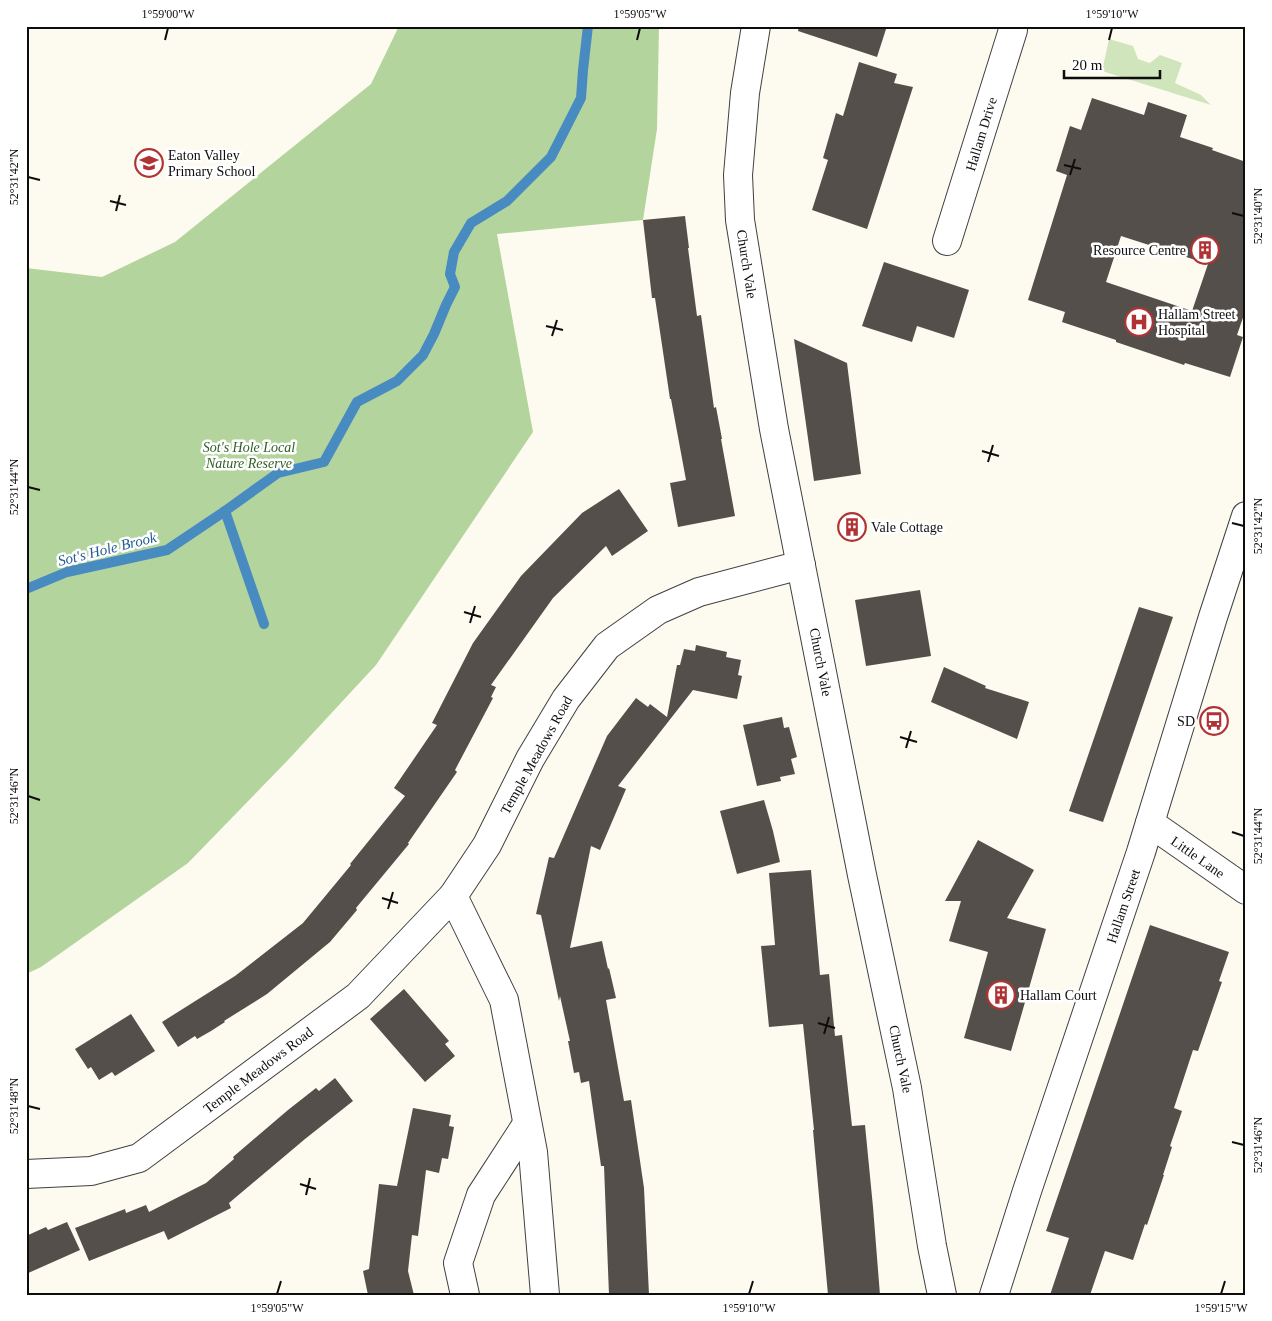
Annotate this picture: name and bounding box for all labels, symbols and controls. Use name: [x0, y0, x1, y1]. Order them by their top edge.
text: 1°59'00"W: [141, 7, 195, 21]
text: 1°59'05"W: [613, 7, 667, 21]
text: 1°59'10"W: [1085, 7, 1139, 21]
scale bar: [1064, 48, 1161, 80]
text: 20 m: [1072, 57, 1103, 73]
street label: Hallam Drive: [963, 95, 1000, 173]
text: 52°31'42"N: [7, 148, 21, 205]
school or university icon: Eaton Valley Primary School: [134, 148, 164, 178]
place label: Eaton Valley Primary School: [168, 148, 256, 179]
text: 52°31'40"N: [1251, 187, 1265, 244]
street label: Church Vale: [734, 229, 759, 299]
building icon: Resource Centre: [1190, 235, 1220, 265]
place label: Resource Centre: [1093, 243, 1186, 258]
hospital icon: Hallam Street Hospital: [1124, 307, 1154, 337]
place label: Hallam Street Hospital: [1158, 307, 1235, 338]
park label: Sot's Hole Local Nature Reserve: [203, 440, 295, 471]
text: 52°31'44"N: [7, 458, 21, 515]
text: 52°31'42"N: [1251, 497, 1265, 554]
building icon: Vale Cottage: [837, 512, 867, 542]
place label: Vale Cottage: [871, 520, 943, 535]
water label: Sot's Hole Brook: [56, 529, 158, 569]
street label: Church Vale: [807, 627, 834, 698]
street label: Temple Meadows Road: [498, 694, 575, 817]
bus stop icon: SD: [1199, 706, 1229, 736]
place label: SD: [1177, 714, 1195, 729]
text: 52°31'46"N: [7, 767, 21, 824]
text: 52°31'44"N: [1251, 807, 1265, 864]
street label: Little Lane: [1168, 834, 1227, 881]
street label: Hallam Street: [1104, 867, 1143, 945]
building icon: Hallam Court: [986, 980, 1016, 1010]
place label: Hallam Court: [1020, 988, 1097, 1003]
street label: Temple Meadows Road: [201, 1024, 316, 1116]
street label: Church Vale: [886, 1024, 915, 1095]
text: 52°31'48"N: [7, 1077, 21, 1134]
text: 52°31'46"N: [1251, 1116, 1265, 1173]
text: 1°59'05"W: [250, 1301, 304, 1315]
text: 1°59'10"W: [722, 1301, 776, 1315]
text: 1°59'15"W: [1194, 1301, 1248, 1315]

